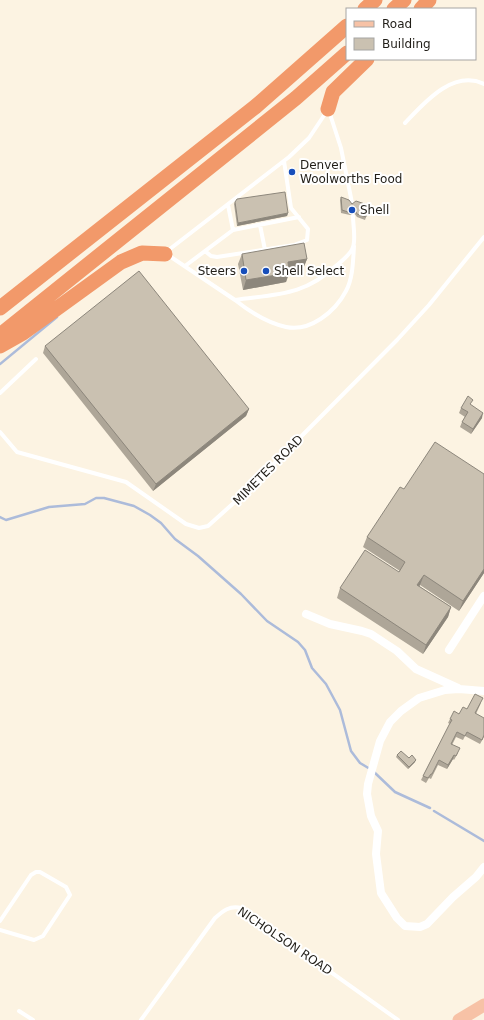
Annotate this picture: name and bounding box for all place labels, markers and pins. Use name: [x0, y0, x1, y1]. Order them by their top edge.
place label: Denver Woolworths Food: [300, 158, 402, 186]
marker: Denver Woolworths Food: [287, 167, 297, 177]
place label: Shell: [360, 203, 389, 217]
marker: Shell: [347, 205, 357, 215]
place label: Steers: [198, 264, 236, 278]
place label: Shell Select: [274, 264, 344, 278]
marker: Steers: [239, 266, 249, 276]
marker: Shell Select: [261, 266, 271, 276]

